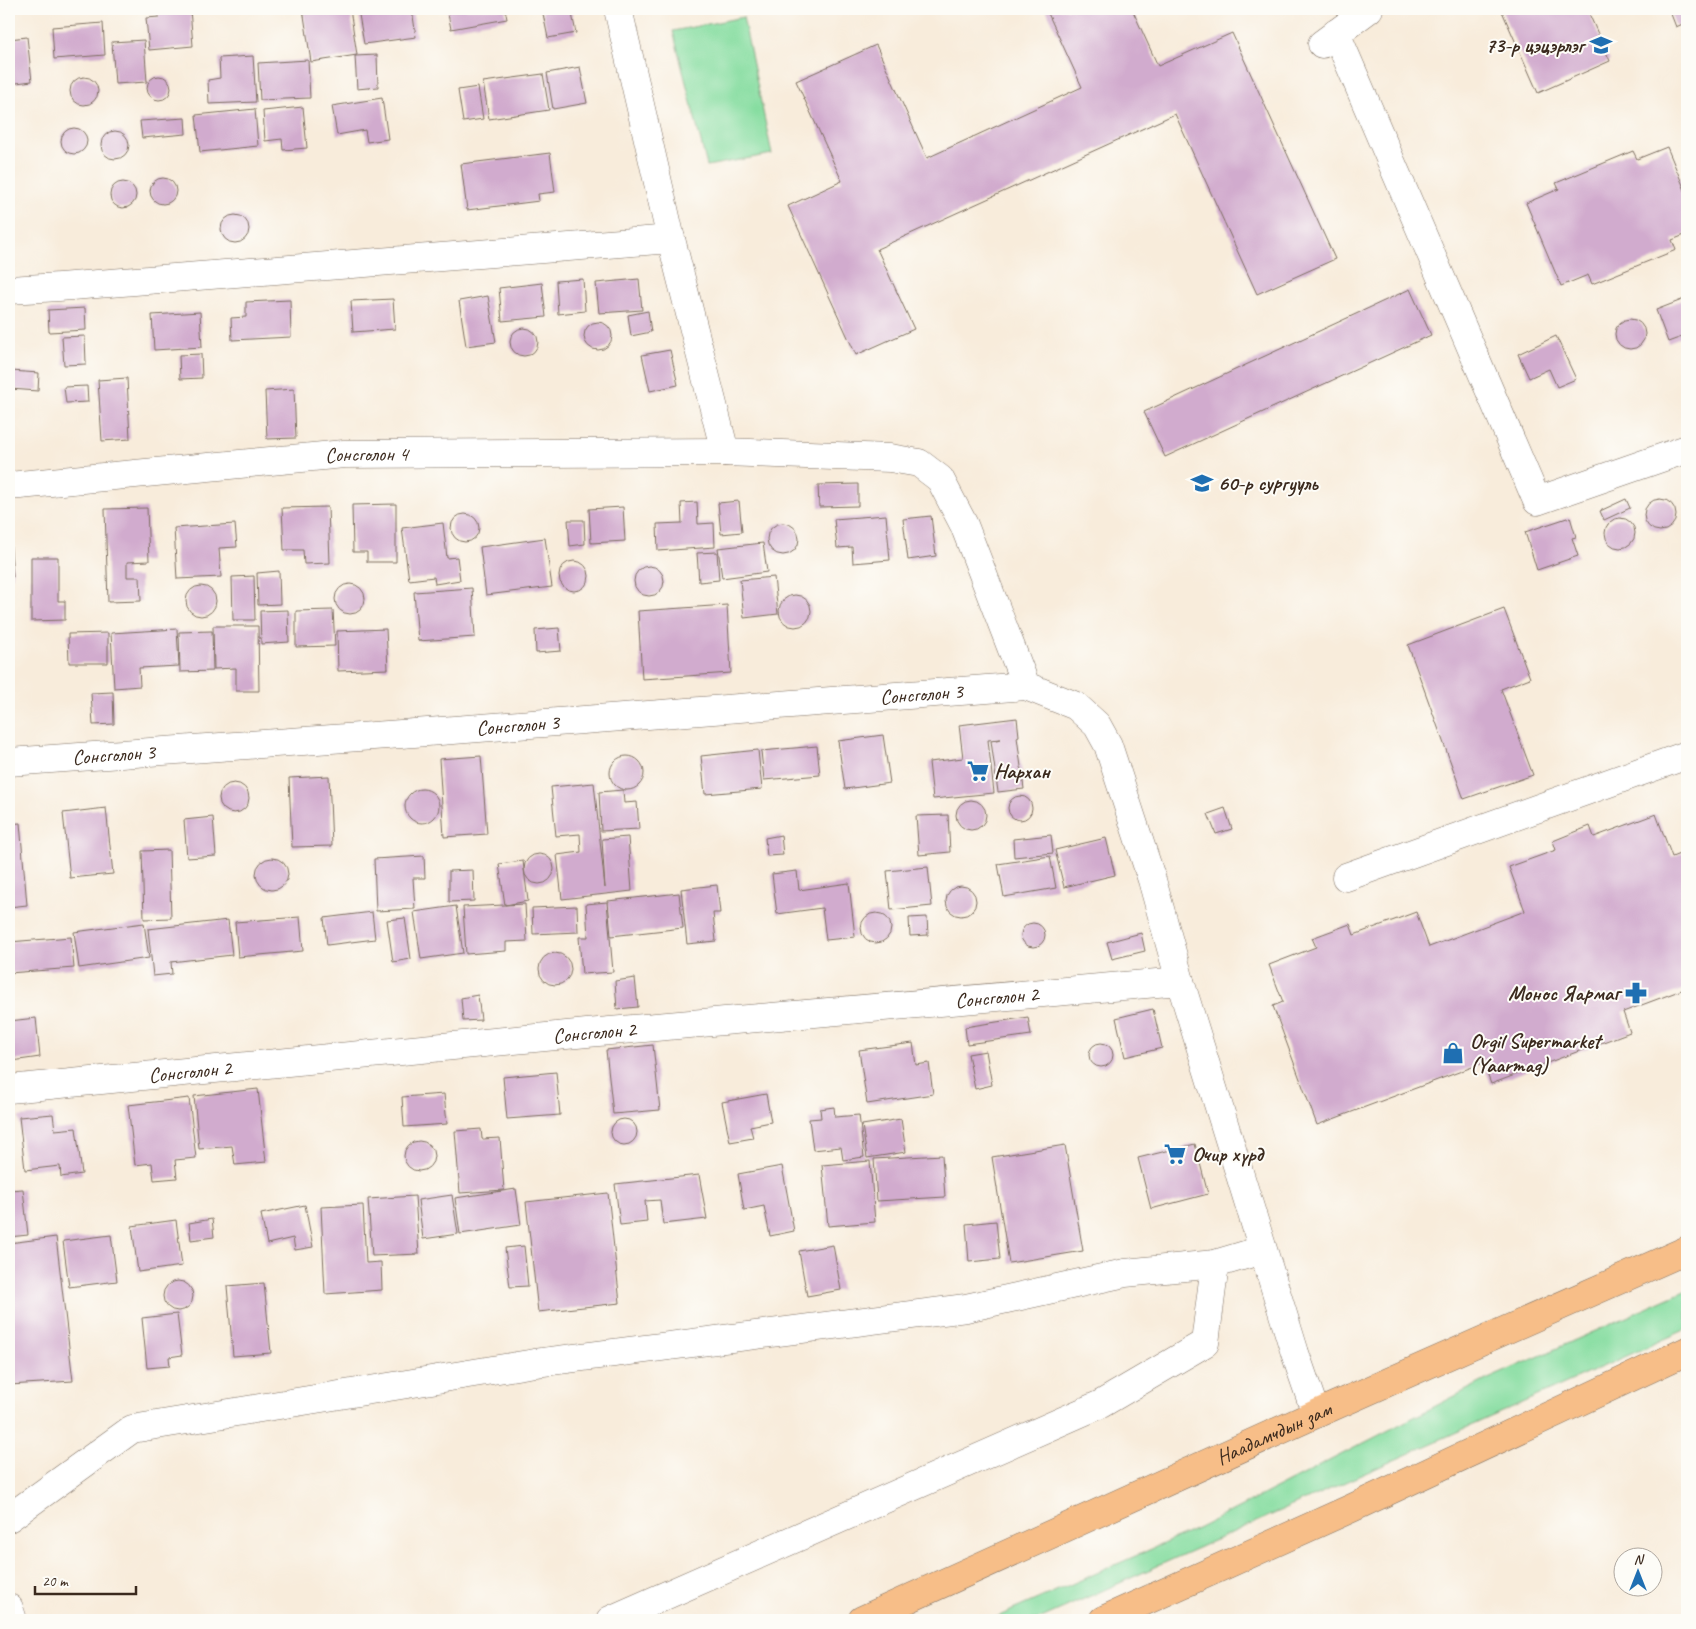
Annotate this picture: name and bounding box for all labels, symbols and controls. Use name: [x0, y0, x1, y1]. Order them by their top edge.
place label: 73-р цэцэрлэг: [1485, 32, 1587, 58]
school or university icon: 73-р цэцэрлэг: [1588, 32, 1614, 58]
street label: Сонсголон 4: [324, 441, 411, 469]
school or university icon: 60-р сургууль: [1189, 470, 1215, 496]
place label: 60-р сургууль: [1218, 470, 1320, 497]
street label: Сонсголон 3: [879, 678, 966, 710]
street label: Сонсголон 3: [475, 709, 562, 741]
street label: Сонсголон 3: [71, 738, 158, 770]
supermarket icon: Нархан: [965, 758, 991, 784]
place label: Нархан: [994, 758, 1051, 784]
street label: Сонсголон 2: [954, 980, 1041, 1014]
place label: Монос Яармаг: [1508, 980, 1623, 1006]
pharmacy icon: Монос Яармаг: [1623, 980, 1649, 1006]
street label: Сонсголон 2: [552, 1016, 638, 1049]
place label: Orgil Supermarket (Yaarmag): [1470, 1028, 1603, 1078]
shop icon: Orgil Supermarket (Yaarmag): [1440, 1040, 1466, 1066]
street label: Сонсголон 2: [147, 1054, 234, 1088]
supermarket icon: Очир хүрд: [1162, 1141, 1188, 1167]
place label: Очир хүрд: [1192, 1141, 1265, 1167]
street label: Наадамчдын зам: [1212, 1395, 1337, 1471]
north arrow: [1614, 1546, 1664, 1596]
text: N: [1634, 1551, 1645, 1568]
scale bar: [35, 1564, 136, 1596]
text: 20 m: [42, 1572, 69, 1591]

